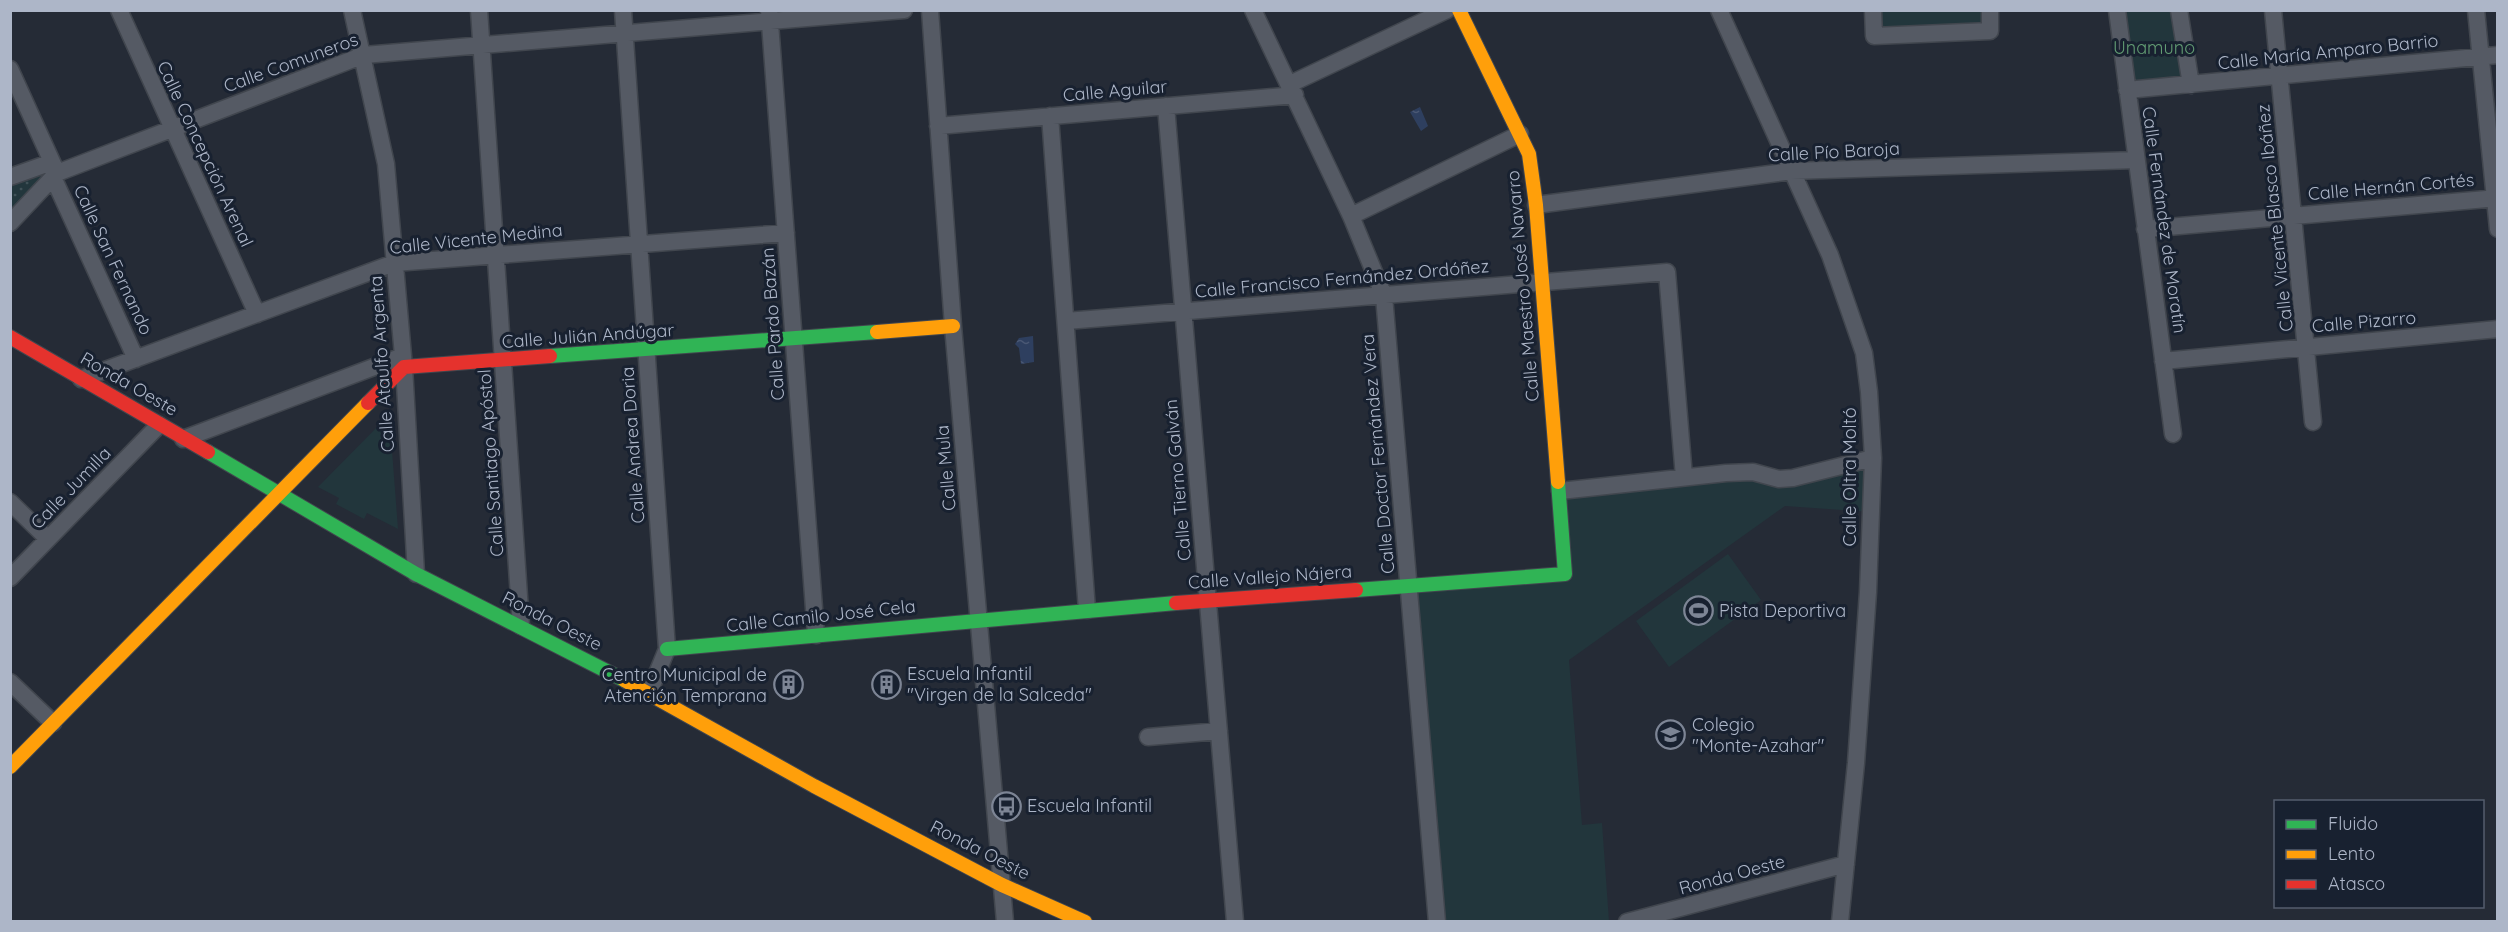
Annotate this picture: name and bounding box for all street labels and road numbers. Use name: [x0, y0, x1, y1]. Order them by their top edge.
street label: Calle Comuneros: [220, 28, 361, 98]
street label: Calle María Amparo Barrio: [2217, 28, 2439, 75]
street label: Calle Concepción Arenal: [152, 57, 259, 250]
street label: Calle Aguilar: [1062, 74, 1168, 107]
street label: Calle Vicente Blasco Ibáñez: [2251, 103, 2298, 333]
street label: Calle Fernández de Moratín: [2137, 105, 2192, 335]
street label: Calle Pío Baroja: [1767, 137, 1900, 166]
street label: Calle Hernán Cortés: [2307, 168, 2475, 205]
street label: Calle Maestro José Navarro: [1501, 170, 1544, 403]
street label: Calle San Fernando: [69, 181, 158, 338]
street label: Calle Vicente Medina: [388, 218, 564, 259]
street label: Calle Pardo Bazán: [756, 247, 789, 401]
street label: Calle Francisco Fernández Ordóñez: [1194, 254, 1490, 303]
street label: Calle Ataulfo Argenta: [364, 275, 399, 453]
street label: Calle Pizarro: [2311, 306, 2417, 338]
street label: Calle Julián Andúgar: [501, 318, 675, 353]
street label: Calle Doctor Fernández Vera: [1356, 333, 1399, 575]
street label: Ronda Oeste: [76, 346, 182, 421]
street label: Calle Andrea Doria: [616, 366, 649, 524]
street label: Calle Santiago Apóstol: [472, 369, 509, 557]
street label: Calle Tierno Galván: [1159, 398, 1196, 562]
street label: Calle Oltra Moltó: [1838, 407, 1861, 547]
street label: Calle Mula: [930, 424, 961, 512]
street label: Calle Jumilla: [26, 442, 116, 534]
street label: Calle Vallejo Nájera: [1187, 559, 1353, 594]
street label: Ronda Oeste: [499, 586, 606, 655]
street label: Calle Camilo José Cela: [725, 594, 917, 637]
street label: Ronda Oeste: [927, 815, 1034, 884]
street label: Ronda Oeste: [1676, 849, 1787, 900]

